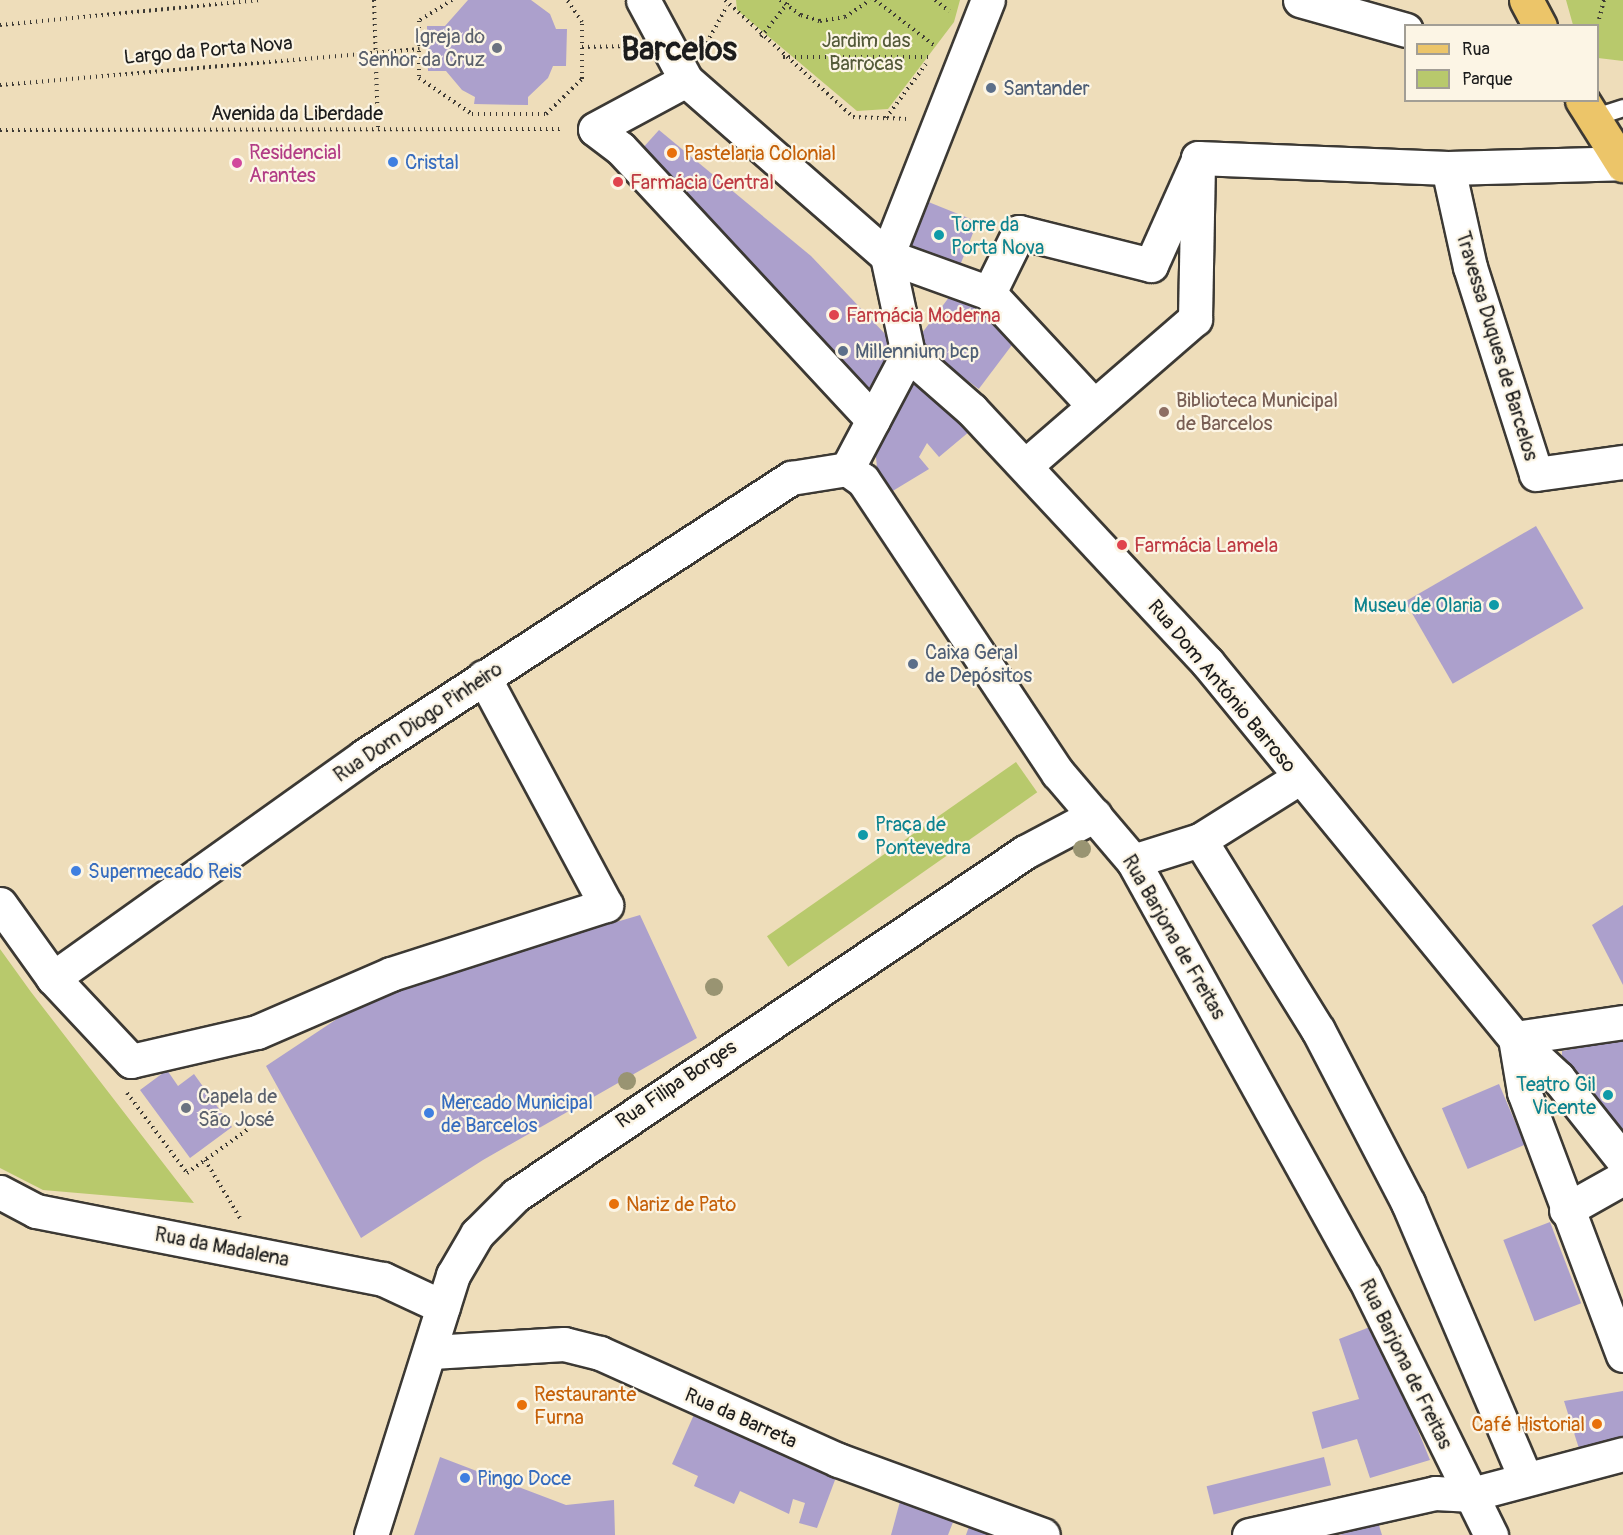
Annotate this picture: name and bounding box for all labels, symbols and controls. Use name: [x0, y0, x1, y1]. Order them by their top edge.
place label: Igreja do Senhor da Cruz: [358, 24, 485, 71]
legend: [1404, 24, 1599, 102]
park label: Jardim das Barrocas: [822, 28, 910, 75]
street label: Largo da Porta Nova: [123, 31, 293, 69]
district label: Barcelos: [621, 31, 737, 69]
text: Rua: [1462, 38, 1490, 61]
marker: Igreja do Senhor da Cruz: [490, 41, 504, 55]
text: Parque: [1462, 68, 1512, 91]
place label: Santander: [1003, 76, 1090, 100]
marker: Santander: [984, 81, 998, 95]
street label: Avenida da Liberdade: [211, 101, 383, 125]
place label: Residencial Arantes: [249, 140, 341, 187]
place label: Pastelaria Colonial: [684, 141, 836, 165]
marker: Pastelaria Colonial: [665, 146, 679, 160]
place label: Cristal: [405, 150, 459, 174]
marker: Cristal: [386, 155, 400, 169]
marker: Residencial Arantes: [230, 156, 244, 170]
place label: Farmácia Central: [630, 170, 774, 194]
marker: Farmácia Central: [611, 175, 625, 189]
place label: Torre da Porta Nova: [951, 212, 1044, 259]
marker: Torre da Porta Nova: [932, 228, 946, 242]
street label: Travessa Duques de Barcelos: [1451, 228, 1543, 464]
place label: Farmácia Moderna: [846, 303, 1001, 327]
marker: Farmácia Moderna: [827, 308, 841, 322]
place label: Millennium bcp: [855, 339, 979, 363]
marker: Millennium bcp: [836, 344, 850, 358]
place label: Biblioteca Municipal de Barcelos: [1176, 388, 1338, 435]
marker: Biblioteca Municipal de Barcelos: [1157, 405, 1171, 419]
place label: Farmácia Lamela: [1134, 533, 1278, 557]
marker: Farmácia Lamela: [1115, 538, 1129, 552]
place label: Museu de Olaria: [1353, 593, 1482, 617]
street label: Rua Dom António Barroso: [1143, 595, 1301, 777]
marker: Museu de Olaria: [1487, 598, 1501, 612]
place label: Caixa Geral de Depósitos: [925, 640, 1032, 687]
street label: Rua Dom Diogo Pinheiro: [329, 657, 507, 787]
marker: Caixa Geral de Depósitos: [906, 657, 920, 671]
place label: Praça de Pontevedra: [875, 812, 971, 859]
marker: Praça de Pontevedra: [856, 828, 870, 842]
street label: Rua Barjona de Freitas: [1117, 851, 1231, 1023]
place label: Supermecado Reis: [88, 859, 242, 883]
marker: Supermecado Reis: [69, 864, 83, 878]
street label: Rua Filipa Borges: [611, 1035, 741, 1133]
place label: Teatro Gil Vicente: [1516, 1072, 1596, 1119]
place label: Capela de São José: [198, 1084, 277, 1131]
marker: Teatro Gil Vicente: [1601, 1088, 1615, 1102]
place label: Mercado Municipal de Barcelos: [441, 1090, 593, 1137]
marker: Capela de São José: [179, 1101, 193, 1115]
marker: Mercado Municipal de Barcelos: [422, 1106, 436, 1120]
place label: Nariz de Pato: [626, 1192, 736, 1216]
marker: Nariz de Pato: [607, 1197, 621, 1211]
street label: Rua da Madalena: [153, 1222, 291, 1272]
street label: Rua Barjona de Freitas: [1354, 1275, 1458, 1453]
place label: Restaurante Furna: [534, 1382, 636, 1429]
street label: Rua da Barreta: [681, 1383, 801, 1453]
marker: Restaurante Furna: [515, 1398, 529, 1412]
place label: Café Historial: [1472, 1412, 1585, 1436]
marker: Café Historial: [1590, 1417, 1604, 1431]
place label: Pingo Doce: [477, 1466, 571, 1490]
marker: Pingo Doce: [458, 1471, 472, 1485]

